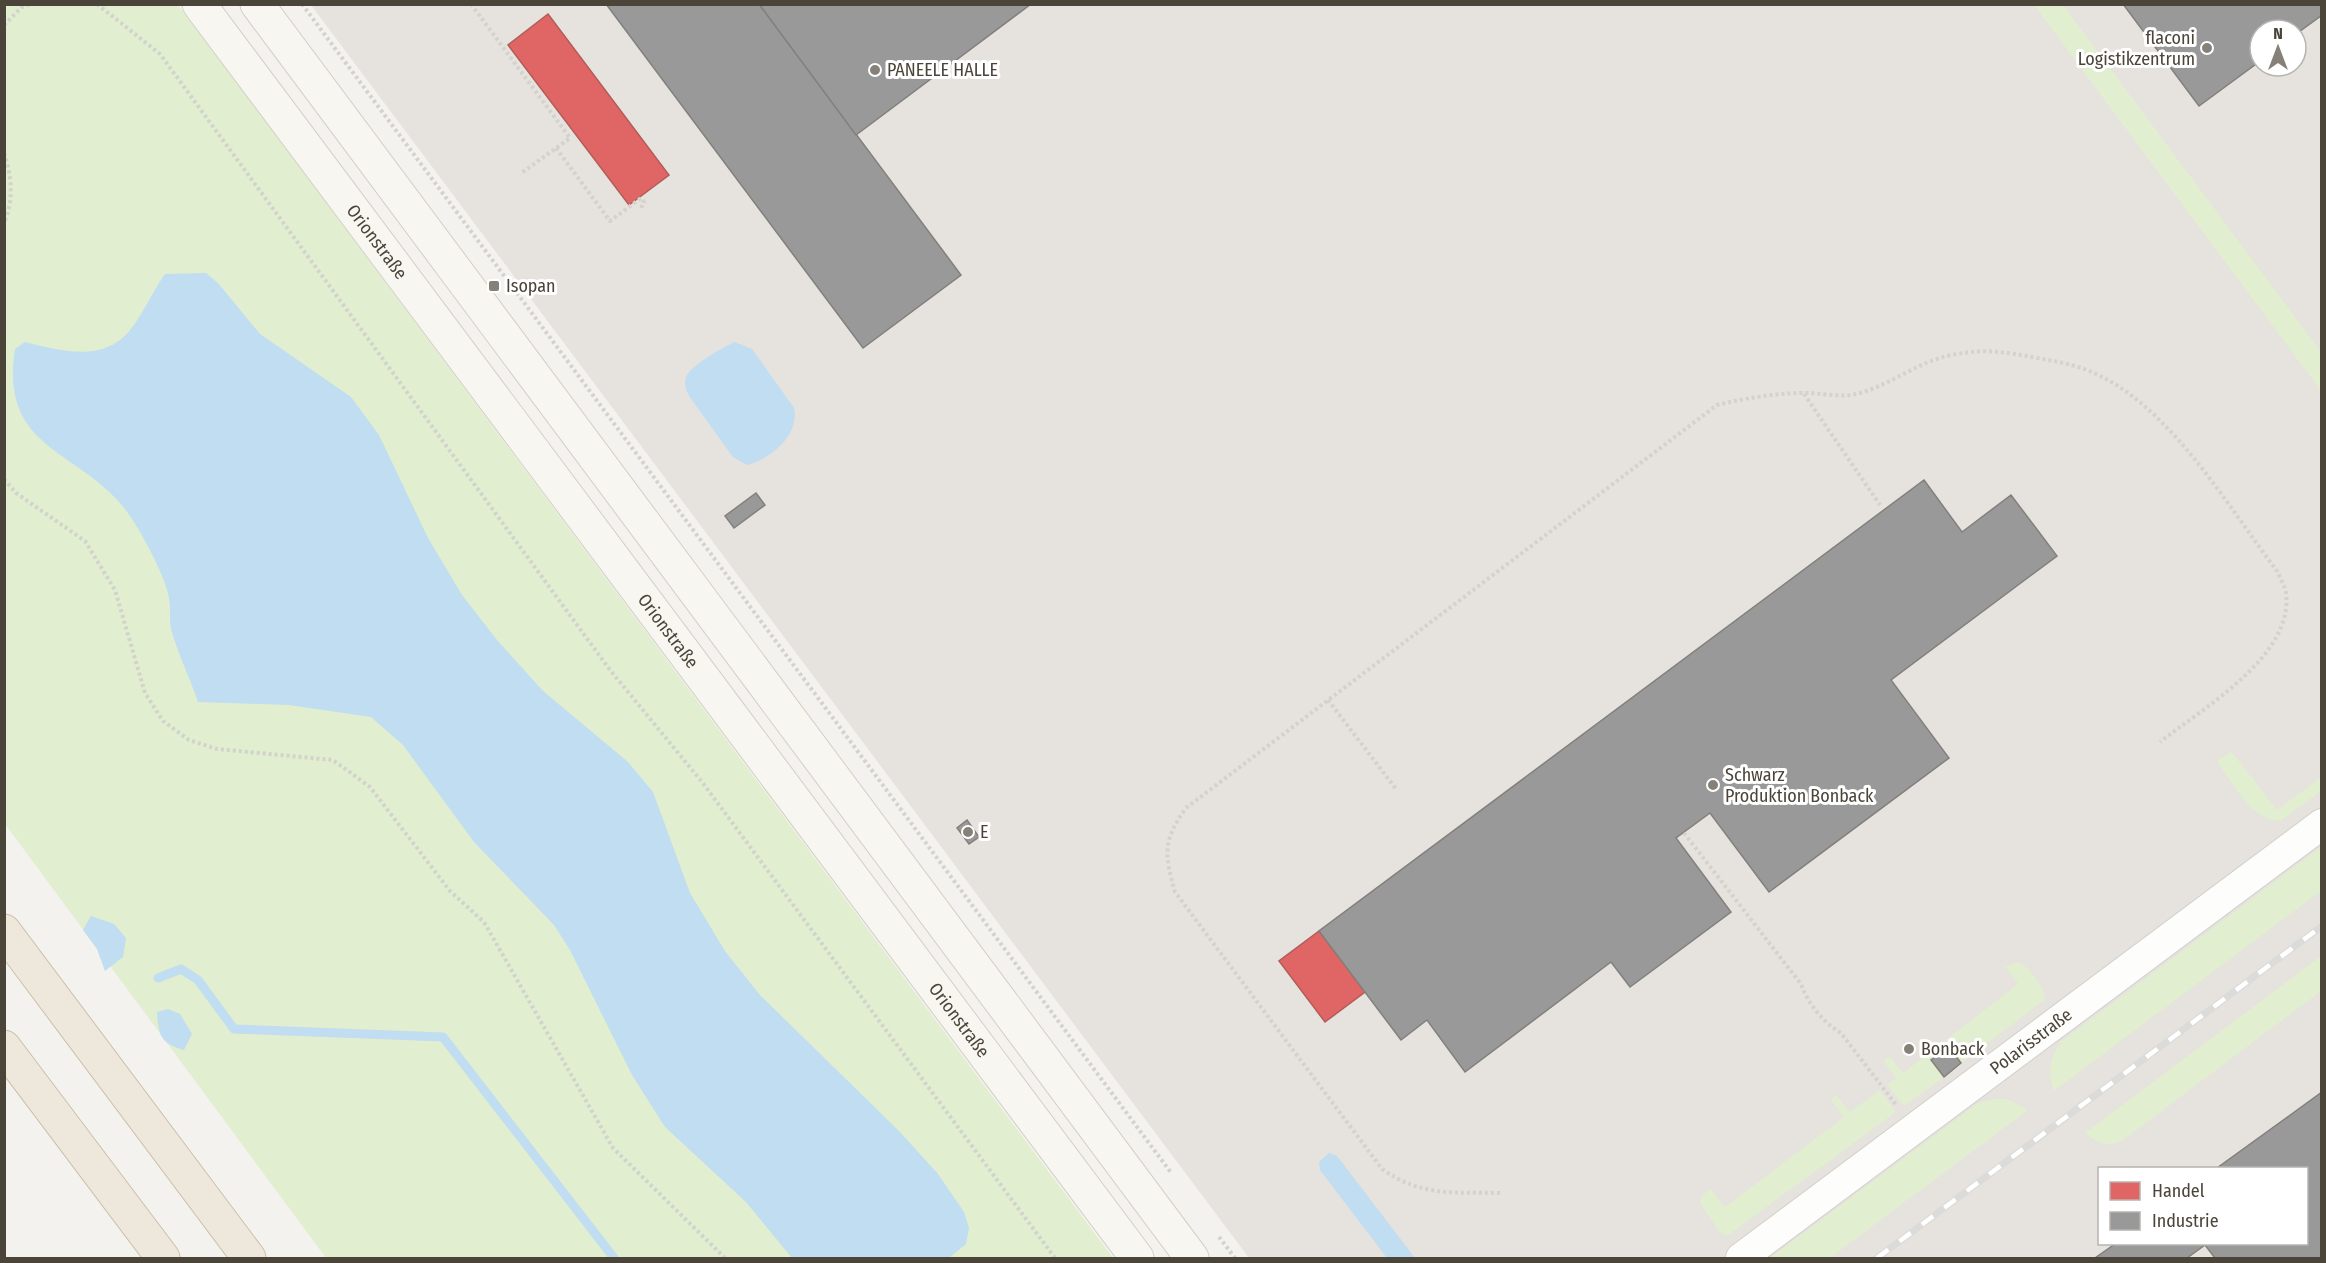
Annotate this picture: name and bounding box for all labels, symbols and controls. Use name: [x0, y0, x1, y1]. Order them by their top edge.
north arrow: [2248, 18, 2308, 78]
text: N: [2273, 24, 2283, 43]
place label: flaconi Logistikzentrum: [2078, 27, 2195, 70]
marker: flaconi Logistikzentrum: [2200, 41, 2214, 55]
place label: PANEELE HALLE: [887, 59, 998, 81]
marker: PANEELE HALLE: [868, 63, 882, 77]
street label: Orionstraße: [342, 200, 412, 284]
place label: Isopan: [506, 275, 556, 297]
marker: Isopan: [487, 279, 501, 293]
street label: Orionstraße: [633, 589, 703, 673]
place label: Schwarz Produktion Bonback: [1725, 764, 1874, 807]
marker: Schwarz Produktion Bonback: [1706, 778, 1720, 792]
place label: E: [980, 821, 988, 843]
marker: E: [961, 825, 975, 839]
street label: Orionstraße: [924, 978, 994, 1062]
street label: Polarisstraße: [1986, 1003, 2076, 1079]
place label: Bonback: [1921, 1038, 1985, 1060]
marker: Bonback: [1902, 1042, 1916, 1056]
legend: [2098, 1167, 2308, 1245]
text: Handel: [2152, 1180, 2205, 1202]
text: Industrie: [2152, 1210, 2219, 1232]

